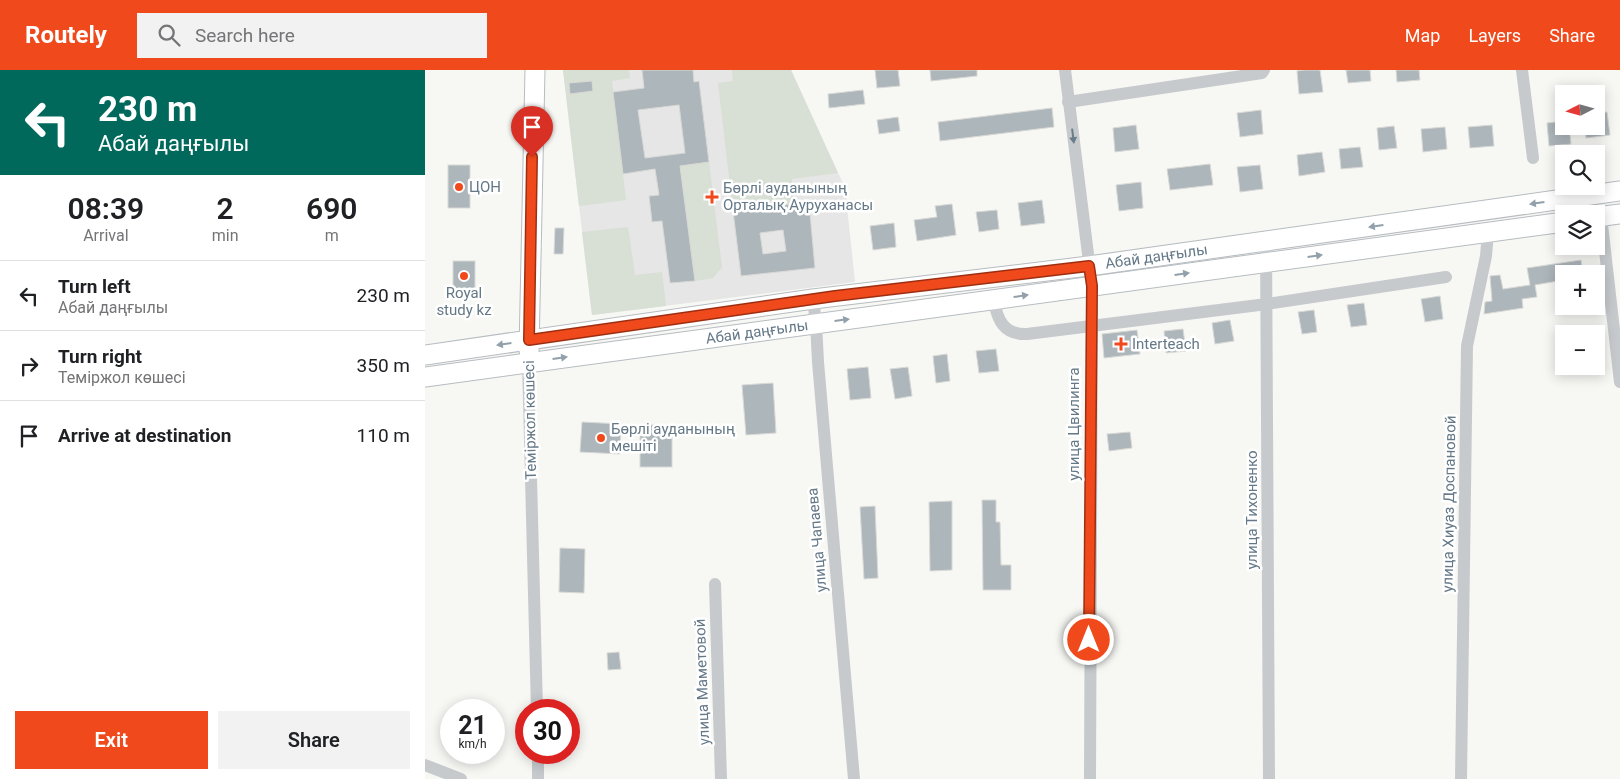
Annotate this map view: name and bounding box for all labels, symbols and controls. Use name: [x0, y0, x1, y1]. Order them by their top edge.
search box: [137, 13, 487, 58]
text: Routely: [25, 21, 107, 49]
icon: search: [155, 21, 183, 49]
text: Search here: [195, 24, 295, 47]
text: Map: [1405, 25, 1440, 46]
text: Layers: [1468, 25, 1521, 46]
text: Share: [1549, 25, 1595, 46]
north arrow: [1555, 85, 1605, 135]
map controls: [1555, 85, 1605, 375]
text: 230 m: [98, 89, 197, 130]
icon: left: [15, 90, 80, 155]
pin: [511, 106, 553, 157]
icon: arrive: [518, 113, 546, 141]
one-way arrow: [1069, 128, 1077, 144]
text: Абай даңғылы: [98, 131, 249, 156]
button: search: [1555, 145, 1605, 195]
place label: ЦОН: [469, 178, 501, 196]
place label: Бөрлі ауданының Орталық Ауруханасы: [723, 179, 873, 214]
marker: ЦОН: [453, 181, 465, 193]
marker: Бөрлі ауданының Орталық Ауруханасы: [705, 190, 719, 204]
text: 08:39: [68, 191, 144, 226]
text: 2: [217, 191, 234, 226]
text: 690: [306, 191, 357, 226]
one-way arrow: [1529, 199, 1545, 207]
button: layers: [1555, 205, 1605, 255]
one-way arrow: [1368, 222, 1384, 230]
text: Arrival: [83, 226, 129, 245]
text: min: [212, 226, 239, 245]
text: m: [325, 226, 339, 245]
street label: Абай даңғылы: [1104, 240, 1209, 273]
one-way arrow: [1307, 252, 1323, 260]
button: +: [1555, 265, 1605, 315]
marker: Royal study kz: [458, 270, 470, 282]
one-way arrow: [1174, 270, 1190, 278]
text: Turn left: [58, 275, 131, 298]
icon: left: [15, 282, 43, 310]
text: 230 m: [357, 284, 410, 307]
place label: Royal study kz: [436, 284, 492, 319]
one-way arrow: [1013, 292, 1029, 300]
text: Абай даңғылы: [58, 298, 168, 317]
one-way arrow: [835, 315, 851, 323]
street label: Абай даңғылы: [705, 316, 809, 348]
button: −: [1555, 325, 1605, 375]
place label: Interteach: [1132, 335, 1200, 353]
marker: Interteach: [1114, 337, 1128, 351]
one-way arrow: [496, 340, 512, 348]
text: Turn right: [58, 345, 142, 368]
icon: right: [15, 352, 43, 380]
text: 350 m: [357, 354, 410, 377]
one-way arrow: [552, 354, 568, 362]
street label: Теміржол көшесі: [520, 360, 540, 480]
street label: улица Цвилинга: [1065, 367, 1083, 481]
text: Теміржол көшесі: [58, 368, 186, 387]
street label: улица Хиуаз Доспановой: [1438, 415, 1460, 593]
place label: Бөрлі ауданының мешіті: [611, 420, 735, 455]
icon: arrive: [15, 422, 43, 450]
text: Arrive at destination: [58, 424, 231, 447]
text: 110 m: [357, 424, 410, 447]
marker: Бөрлі ауданының мешіті: [595, 432, 607, 444]
street label: улица Тихоненко: [1243, 450, 1261, 570]
street label: улица Чапаева: [803, 487, 831, 593]
position arrow: [1062, 613, 1114, 665]
street label: улица Маметовой: [691, 619, 713, 745]
speed limit sign: 30: [515, 699, 580, 764]
button: Exit: [15, 711, 208, 769]
button: Share: [218, 711, 410, 769]
text: 21: [458, 711, 487, 740]
text: km/h: [458, 737, 487, 751]

